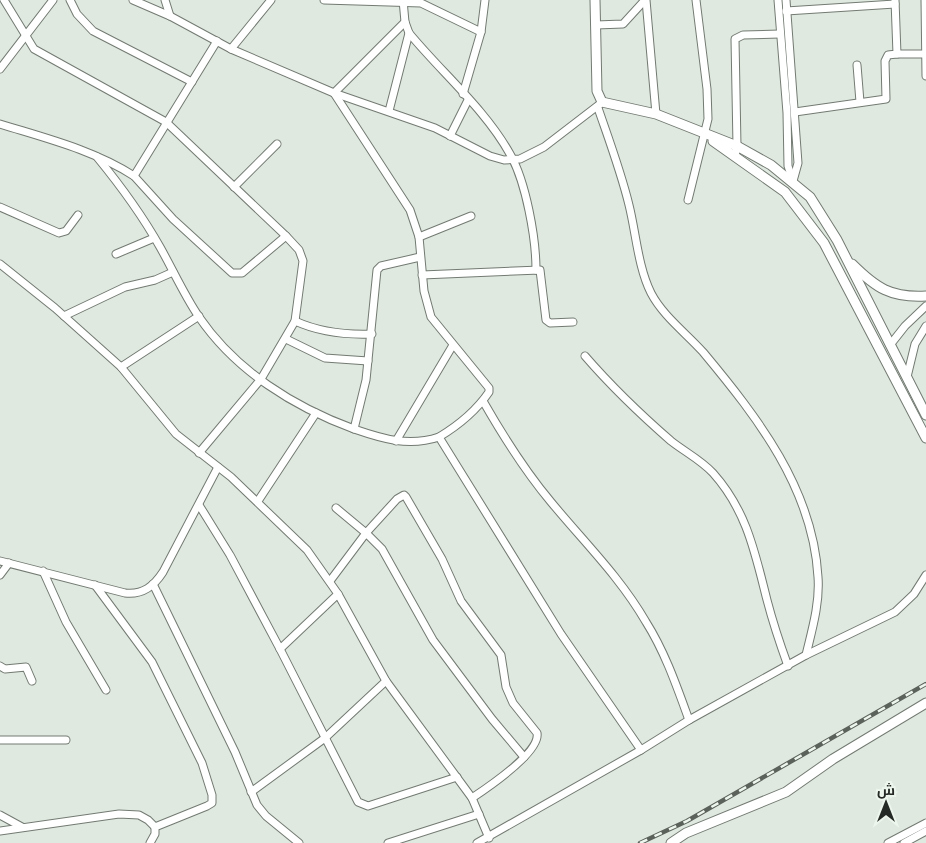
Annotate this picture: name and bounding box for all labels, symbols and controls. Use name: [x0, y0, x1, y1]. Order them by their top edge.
north arrow: [861, 778, 911, 828]
text: ش: [877, 781, 895, 799]

